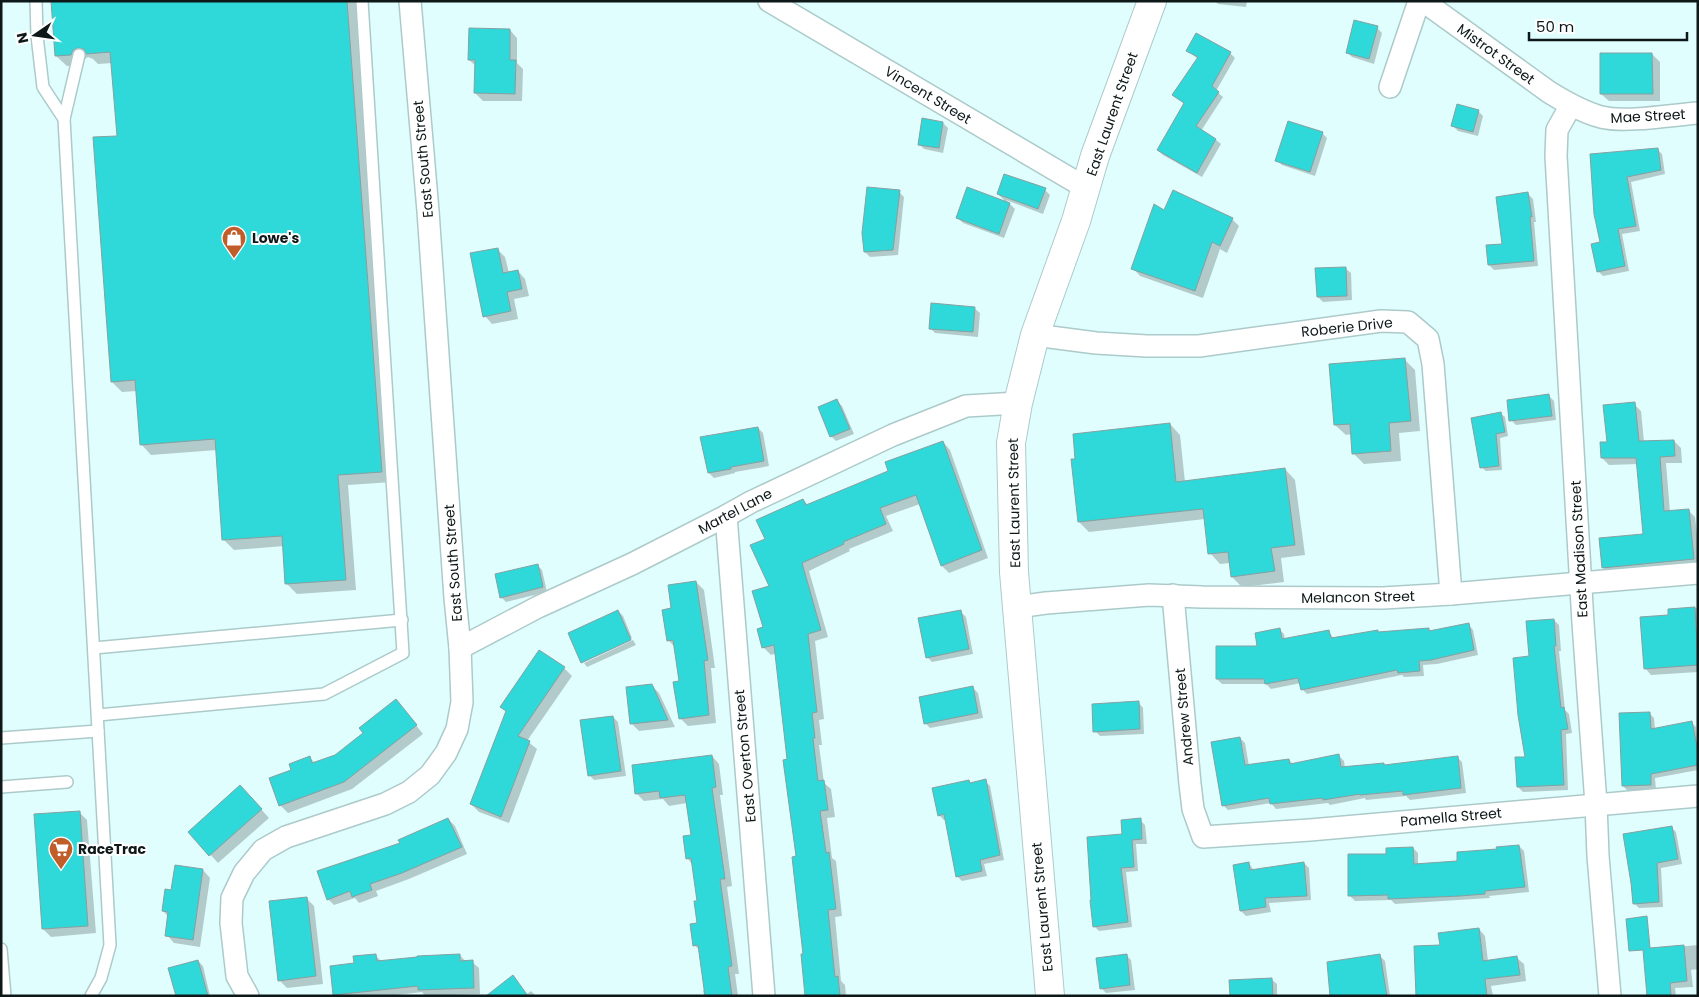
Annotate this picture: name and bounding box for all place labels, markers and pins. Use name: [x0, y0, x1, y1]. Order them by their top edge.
shop icon: Lowe's: [221, 225, 247, 259]
place label: Lowe's: [252, 228, 299, 248]
supermarket icon: RaceTrac: [48, 836, 74, 870]
place label: RaceTrac: [78, 839, 146, 859]

